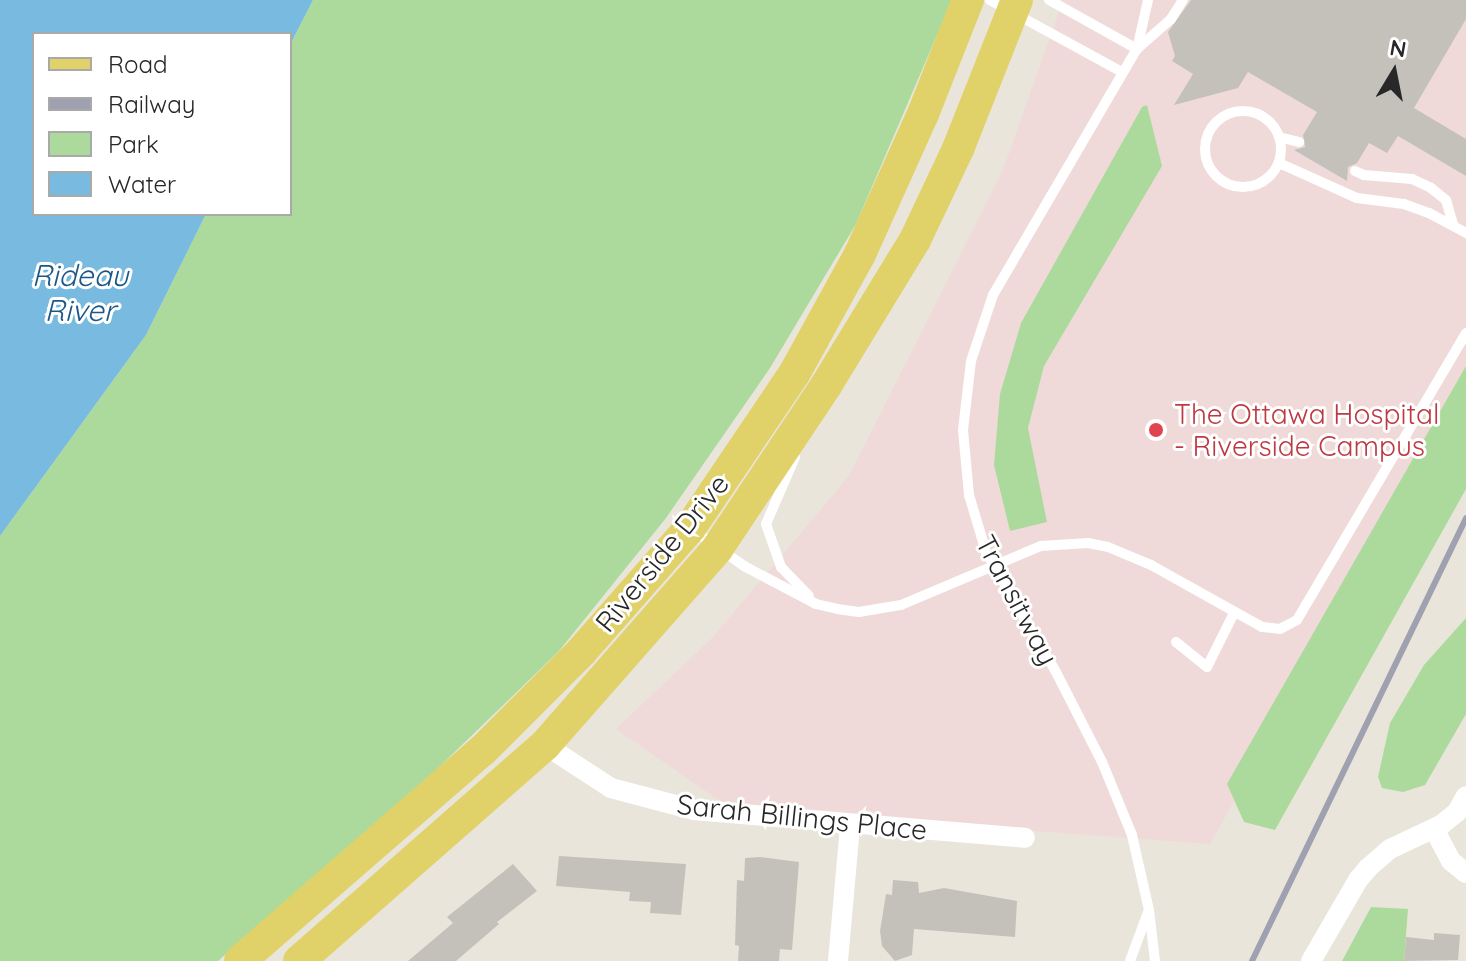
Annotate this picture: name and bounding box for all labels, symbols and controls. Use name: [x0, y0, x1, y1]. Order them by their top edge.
legend: [32, 32, 292, 216]
north arrow: [1354, 32, 1434, 112]
text: N: [1388, 33, 1409, 64]
text: Road: [108, 49, 168, 79]
text: Railway: [108, 89, 195, 119]
text: Park: [108, 129, 159, 159]
text: Water: [108, 169, 176, 199]
water label: Rideau River: [32, 257, 128, 328]
place label: The Ottawa Hospital - Riverside Campus: [1174, 397, 1439, 463]
marker: The Ottawa Hospital - Riverside Campus: [1145, 419, 1167, 441]
street label: Riverside Drive: [588, 467, 736, 639]
street label: Transitway: [969, 529, 1065, 671]
street label: Sarah Billings Place: [675, 787, 929, 847]

